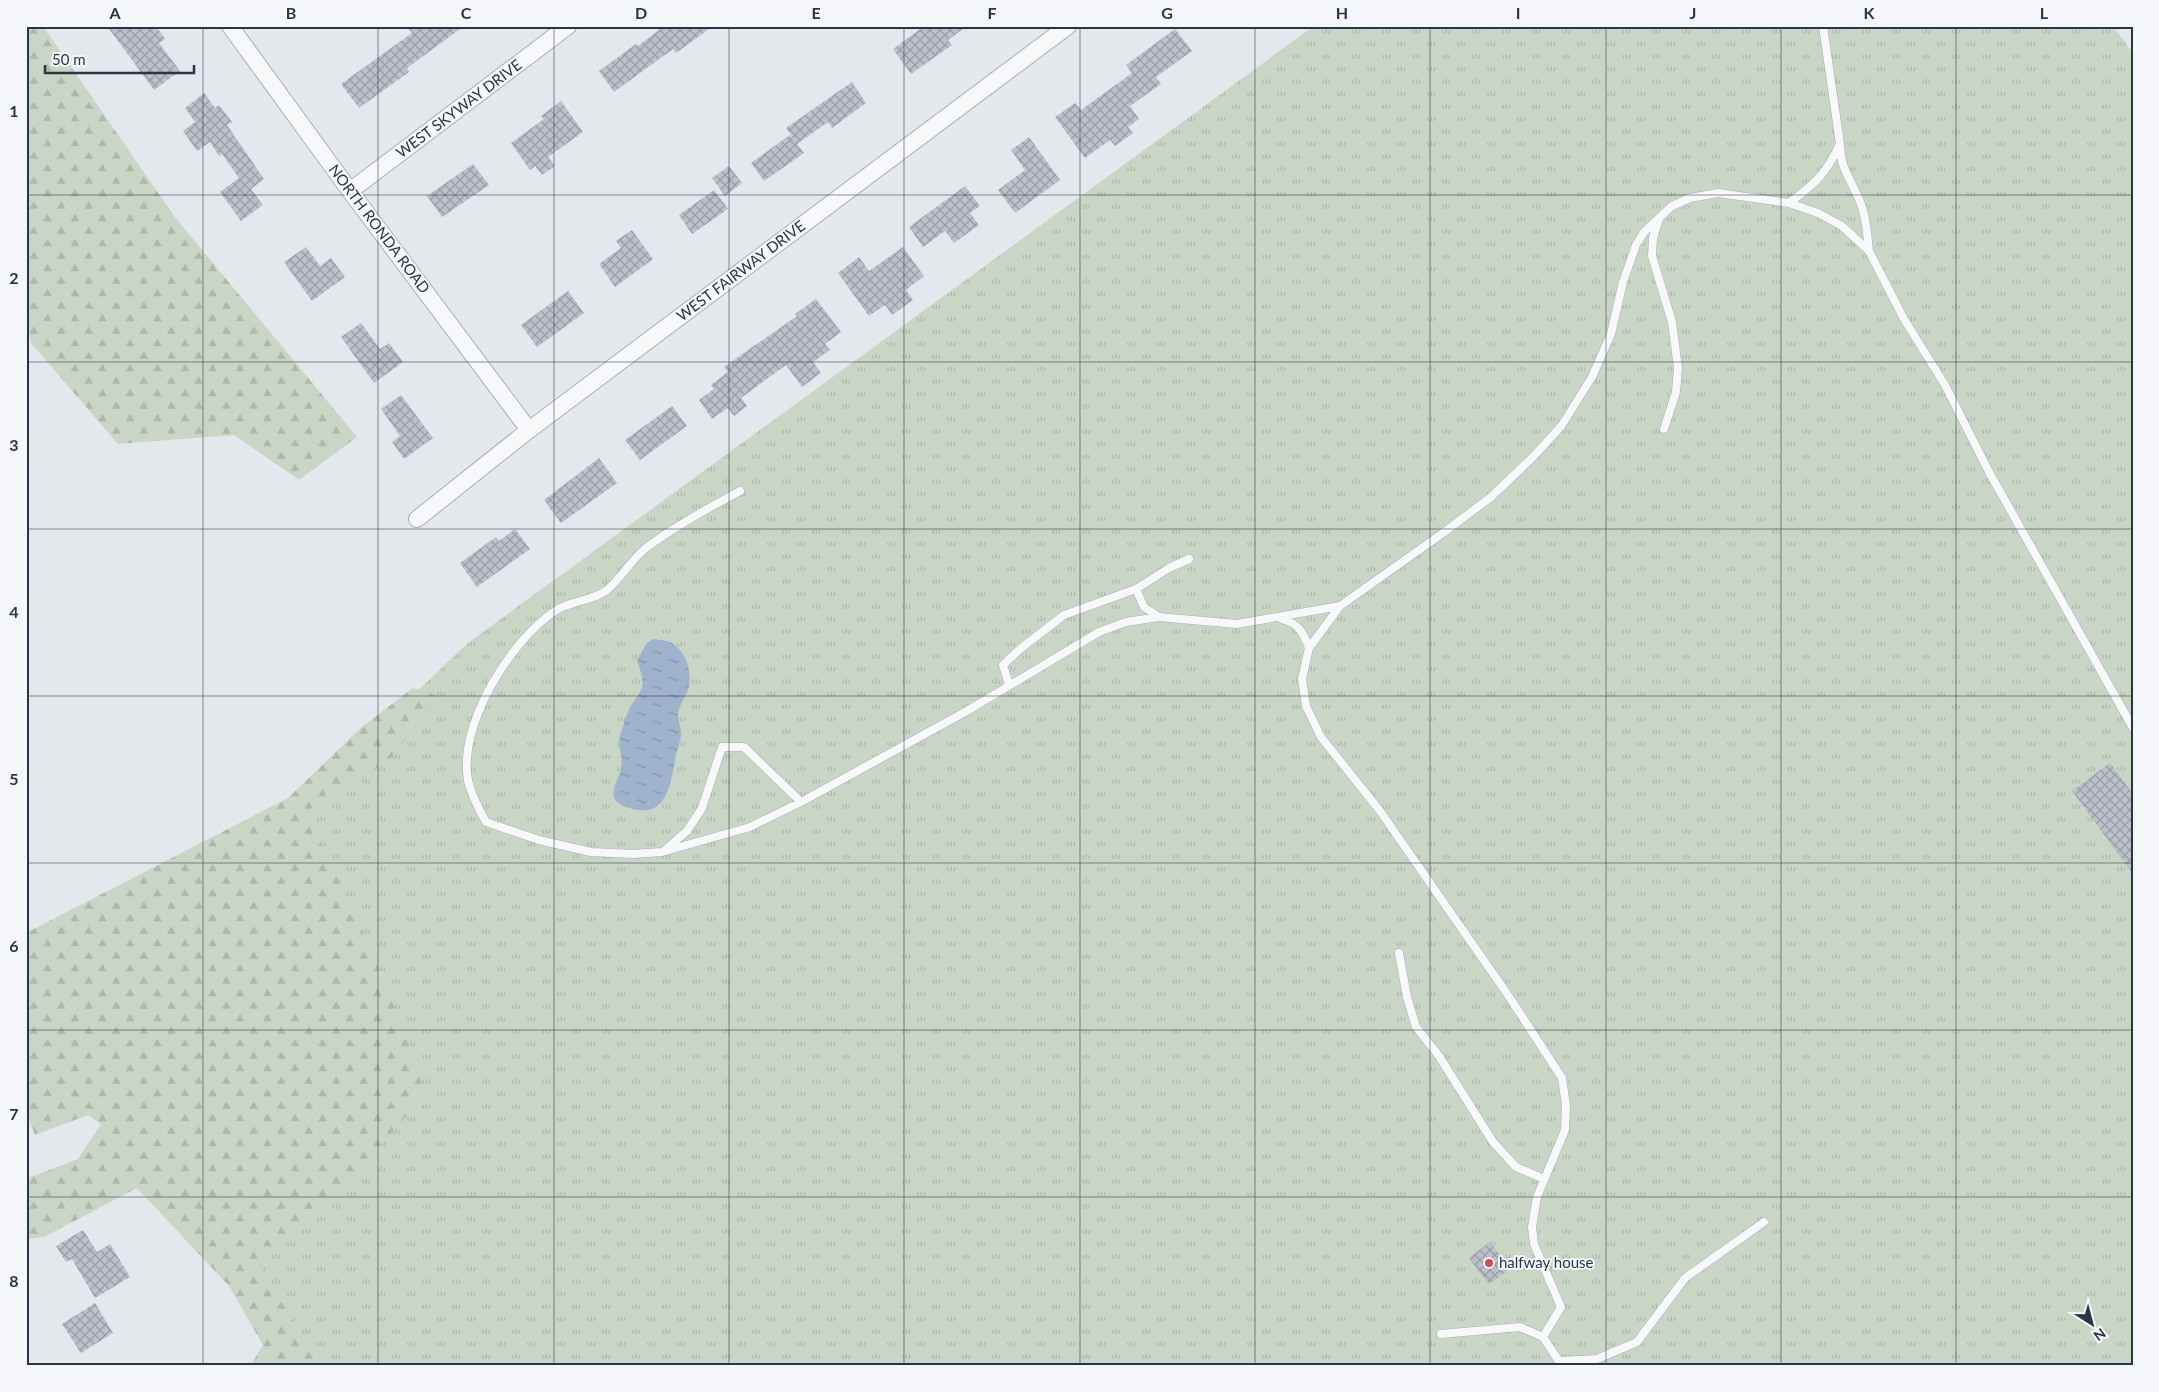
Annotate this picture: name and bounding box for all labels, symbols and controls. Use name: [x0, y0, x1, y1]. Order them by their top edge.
text: A: [108, 3, 121, 22]
text: B: [286, 3, 296, 22]
text: C: [461, 3, 472, 22]
text: D: [635, 3, 647, 22]
text: E: [811, 3, 821, 22]
text: F: [987, 3, 997, 22]
text: G: [1161, 3, 1173, 22]
text: H: [1336, 3, 1348, 22]
text: I: [1516, 3, 1520, 22]
text: J: [1690, 3, 1696, 22]
text: K: [1864, 3, 1876, 22]
text: L: [2040, 3, 2049, 22]
scale bar: [45, 42, 194, 74]
text: 50 m: [52, 50, 86, 68]
street label: WEST SKYWAY DRIVE: [392, 55, 525, 161]
text: 1: [9, 101, 19, 120]
street label: NORTH RONDA ROAD: [325, 160, 434, 296]
street label: WEST FAIRWAY DRIVE: [673, 216, 808, 324]
text: 2: [9, 268, 19, 287]
text: 3: [9, 435, 19, 454]
text: 4: [9, 602, 19, 621]
text: 5: [9, 769, 19, 788]
text: 6: [9, 936, 19, 955]
text: 7: [9, 1104, 19, 1123]
place label: halfway house: [1499, 1253, 1594, 1271]
marker: halfway house: [1483, 1257, 1495, 1269]
text: 8: [9, 1271, 19, 1290]
north arrow: [2066, 1300, 2116, 1350]
text: N: [2091, 1325, 2109, 1345]

